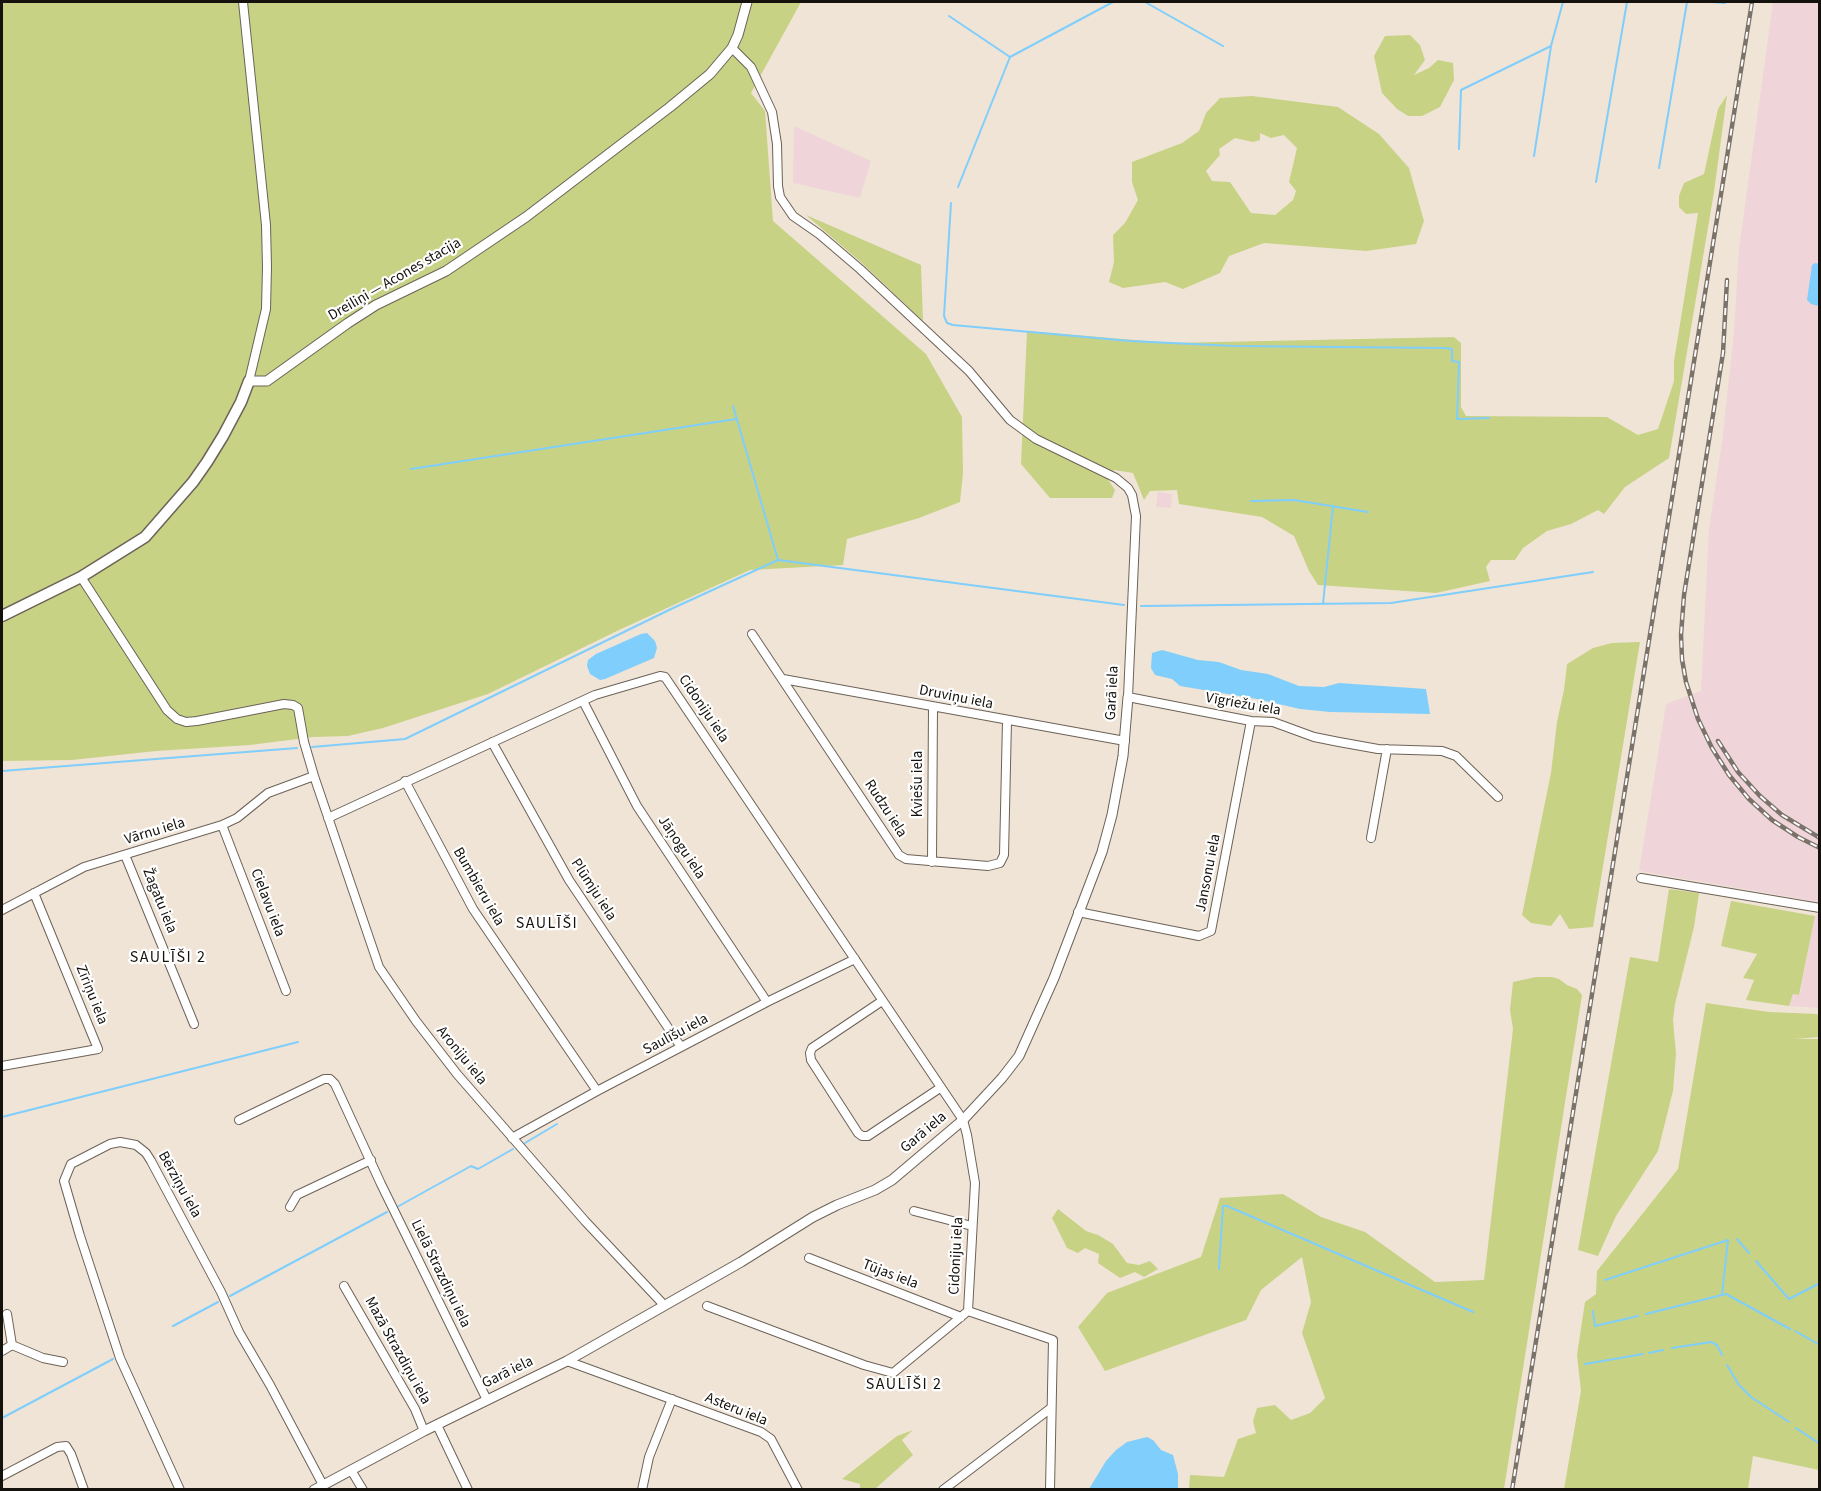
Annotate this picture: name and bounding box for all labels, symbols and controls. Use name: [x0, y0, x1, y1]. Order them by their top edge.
street label: Dreiliņi — Acones stacija: [325, 235, 465, 325]
street label: Garā iela: [1103, 665, 1123, 721]
street label: Cidoniju iela: [674, 672, 732, 746]
street label: Druviņu iela: [917, 682, 995, 714]
street label: Vīgriežu iela: [1204, 690, 1282, 720]
street label: Kviešu iela: [910, 751, 928, 817]
street label: Rudzu iela: [860, 777, 910, 841]
street label: Jāņogu iela: [653, 813, 709, 883]
street label: Vārnu iela: [123, 814, 187, 850]
street label: Jansonu iela: [1193, 832, 1225, 914]
street label: Bumbieru iela: [448, 845, 508, 929]
street label: Plūmju iela: [566, 856, 620, 924]
street label: Žagatu iela: [138, 866, 180, 936]
street label: Cielavu iela: [246, 866, 288, 940]
district label: SAULĪŠI: [516, 914, 578, 934]
district label: SAULĪŠI 2: [130, 948, 206, 968]
street label: Zīriņu iela: [71, 963, 111, 1027]
street label: Saulīšu iela: [640, 1010, 712, 1060]
street label: Aroniju iela: [432, 1023, 490, 1089]
street label: Garā iela: [897, 1109, 951, 1157]
street label: Bērziņu iela: [153, 1149, 205, 1221]
street label: Lielā Strazdiņu iela: [406, 1217, 474, 1331]
street label: Cidoniju iela: [946, 1217, 968, 1295]
street label: Tūjas iela: [859, 1256, 921, 1294]
street label: Mazā Strazdiņu iela: [360, 1294, 434, 1408]
street label: Garā iela: [479, 1353, 537, 1393]
district label: SAULĪŠI 2: [866, 1375, 942, 1395]
street label: Asteru iela: [702, 1389, 770, 1431]

